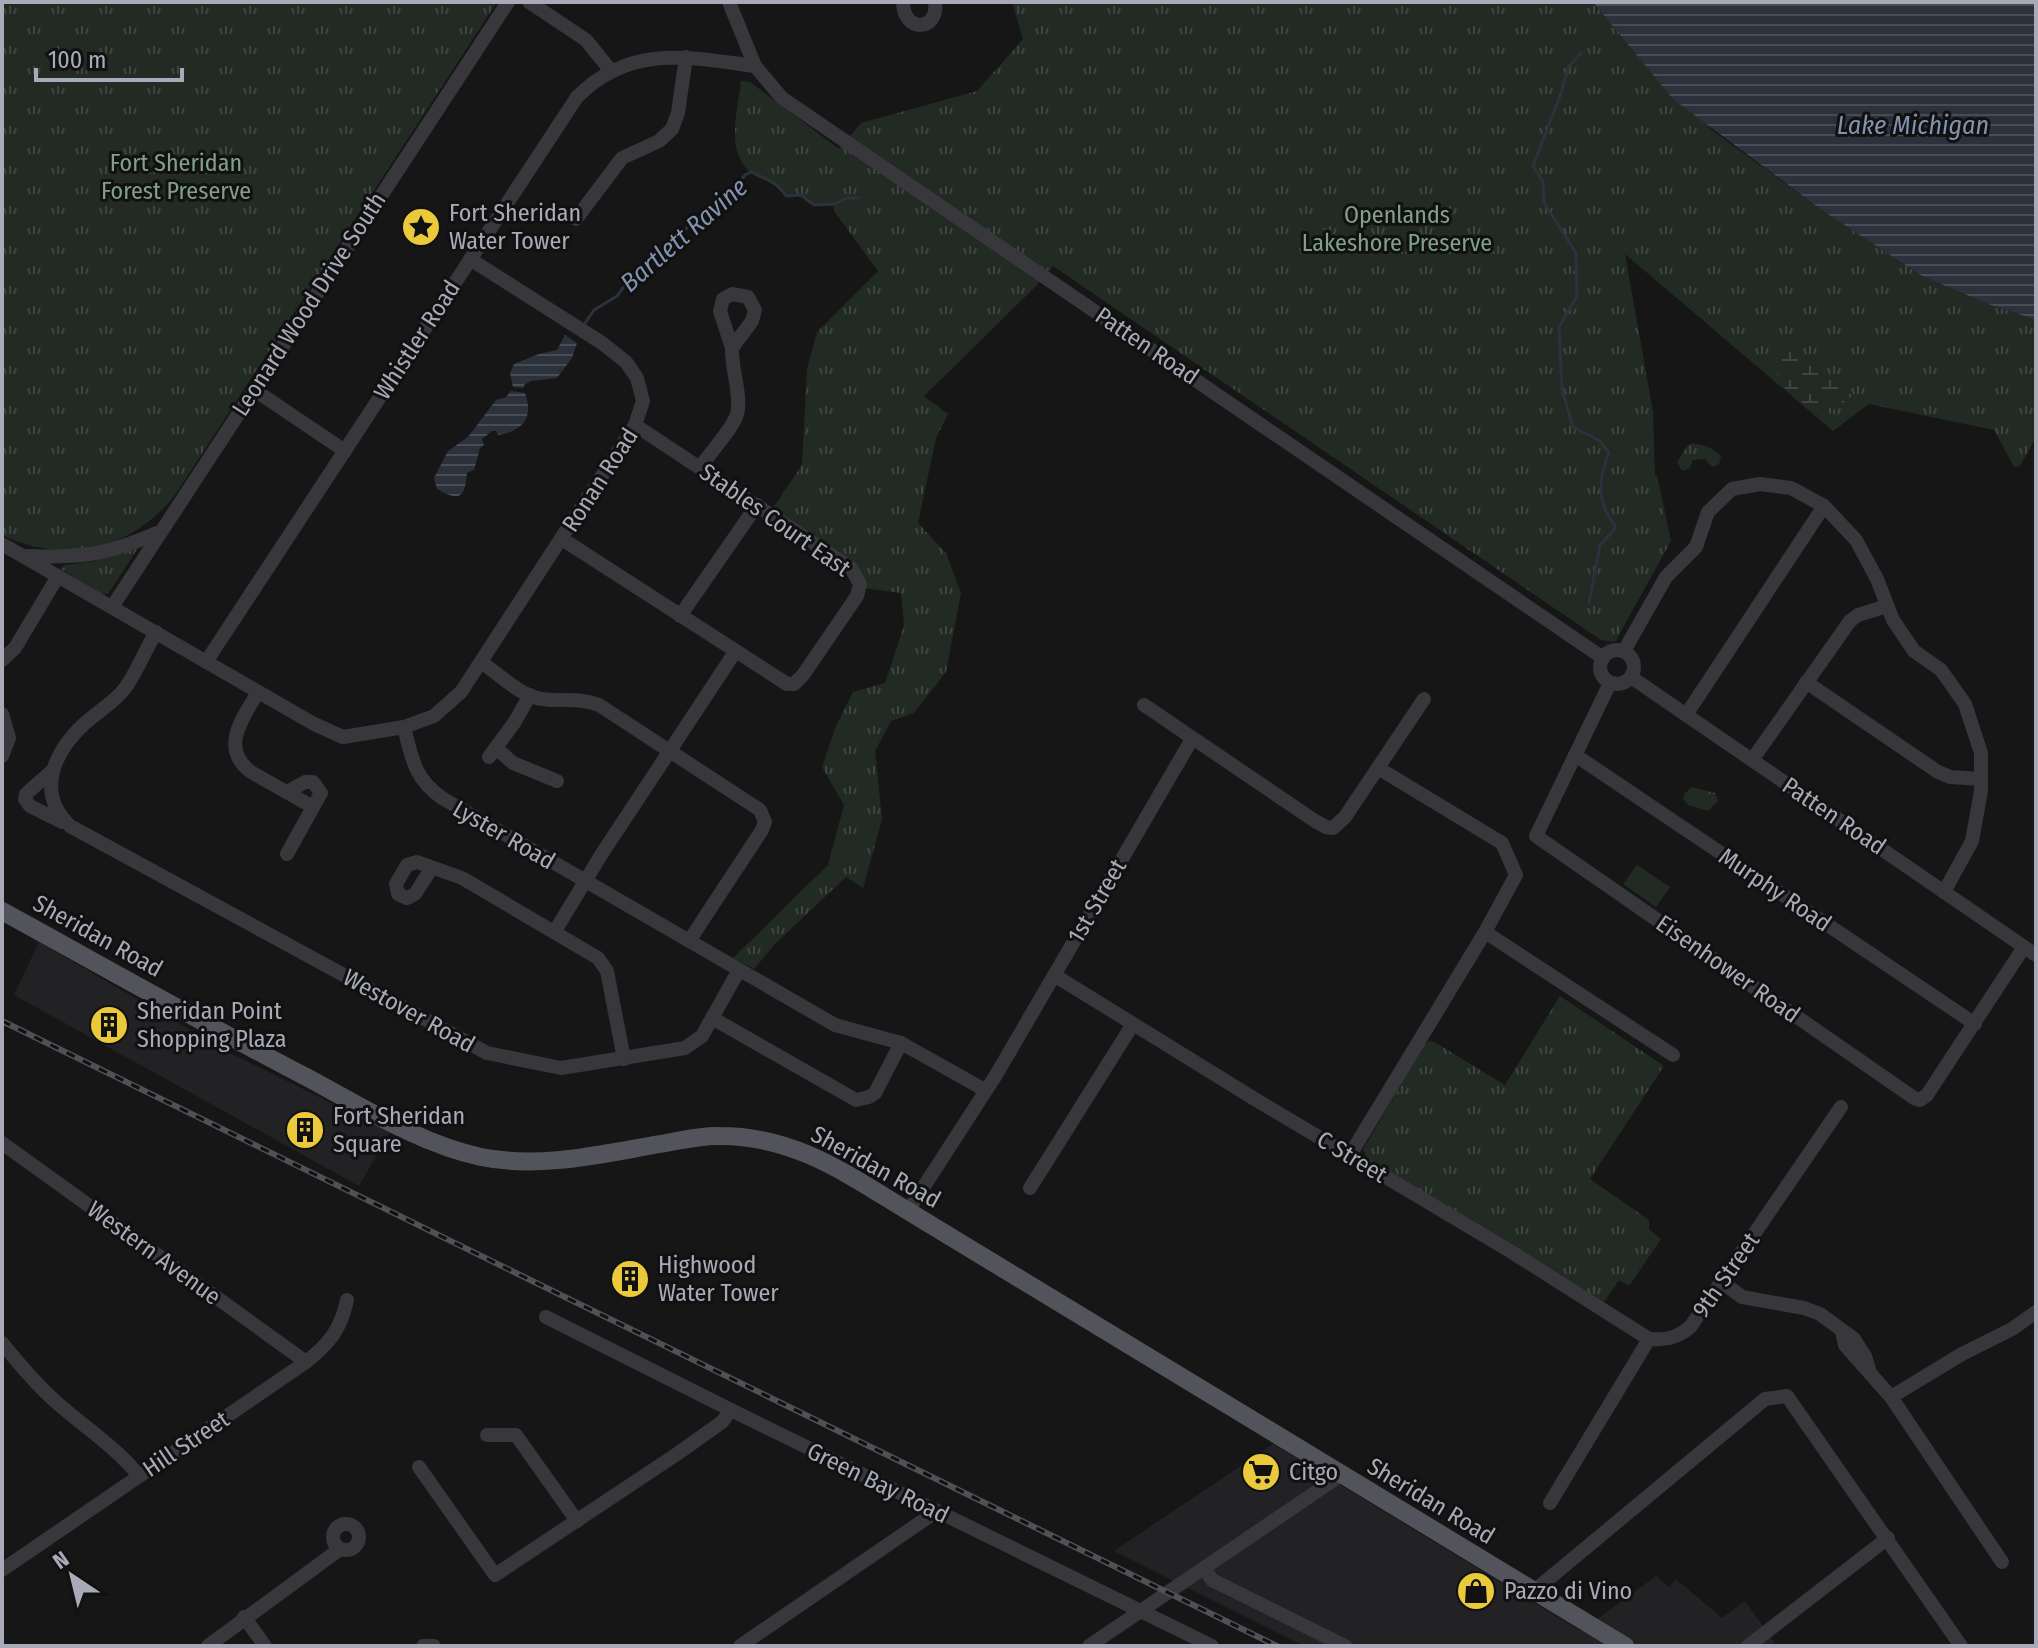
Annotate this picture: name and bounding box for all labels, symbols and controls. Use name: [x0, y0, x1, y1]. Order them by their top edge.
scale bar: [36, 32, 182, 82]
text: 100 m: [48, 46, 106, 74]
water label: Lake Michigan: [1837, 110, 1989, 141]
park label: Fort Sheridan Forest Preserve: [101, 149, 251, 205]
water label: Bartlett Ravine: [614, 171, 754, 299]
street label: Leonard Wood Drive South: [226, 187, 392, 421]
place label: Fort Sheridan Water Tower: [449, 199, 581, 255]
park label: Openlands Lakeshore Preserve: [1302, 201, 1492, 257]
place icon: Fort Sheridan Water Tower: [400, 206, 442, 248]
street label: Whistler Road: [368, 275, 466, 405]
street label: Patten Road: [1090, 301, 1204, 391]
street label: Ronan Road: [556, 423, 644, 537]
street label: Stables Court East: [694, 458, 856, 582]
street label: Patten Road: [1777, 771, 1891, 861]
street label: Lyster Road: [448, 795, 560, 875]
street label: Murphy Road: [1714, 842, 1836, 938]
street label: 1st Street: [1062, 854, 1132, 948]
street label: Sheridan Road: [28, 889, 168, 983]
street label: Eisenhower Road: [1651, 909, 1805, 1029]
street label: Westover Road: [338, 963, 480, 1059]
place label: Sheridan Point Shopping Plaza: [137, 997, 287, 1053]
building icon: Sheridan Point Shopping Plaza: [88, 1004, 130, 1046]
place label: Fort Sheridan Square: [333, 1102, 465, 1158]
building icon: Fort Sheridan Square: [284, 1109, 326, 1151]
street label: Sheridan Road: [806, 1120, 946, 1214]
street label: C Street: [1312, 1125, 1392, 1189]
street label: Western Avenue: [82, 1195, 226, 1311]
street label: 9th Street: [1687, 1227, 1765, 1323]
place label: Highwood Water Tower: [658, 1251, 779, 1307]
building icon: Highwood Water Tower: [609, 1258, 651, 1300]
street label: Hill Street: [138, 1405, 235, 1483]
street label: Green Bay Road: [803, 1437, 953, 1529]
supermarket icon: Citgo: [1240, 1451, 1282, 1493]
street label: Sheridan Road: [1362, 1452, 1500, 1550]
place label: Citgo: [1289, 1458, 1338, 1486]
north arrow: [32, 1536, 112, 1616]
text: N: [48, 1545, 74, 1575]
shop icon: Pazzo di Vino: [1455, 1570, 1497, 1612]
place label: Pazzo di Vino: [1504, 1577, 1632, 1605]

